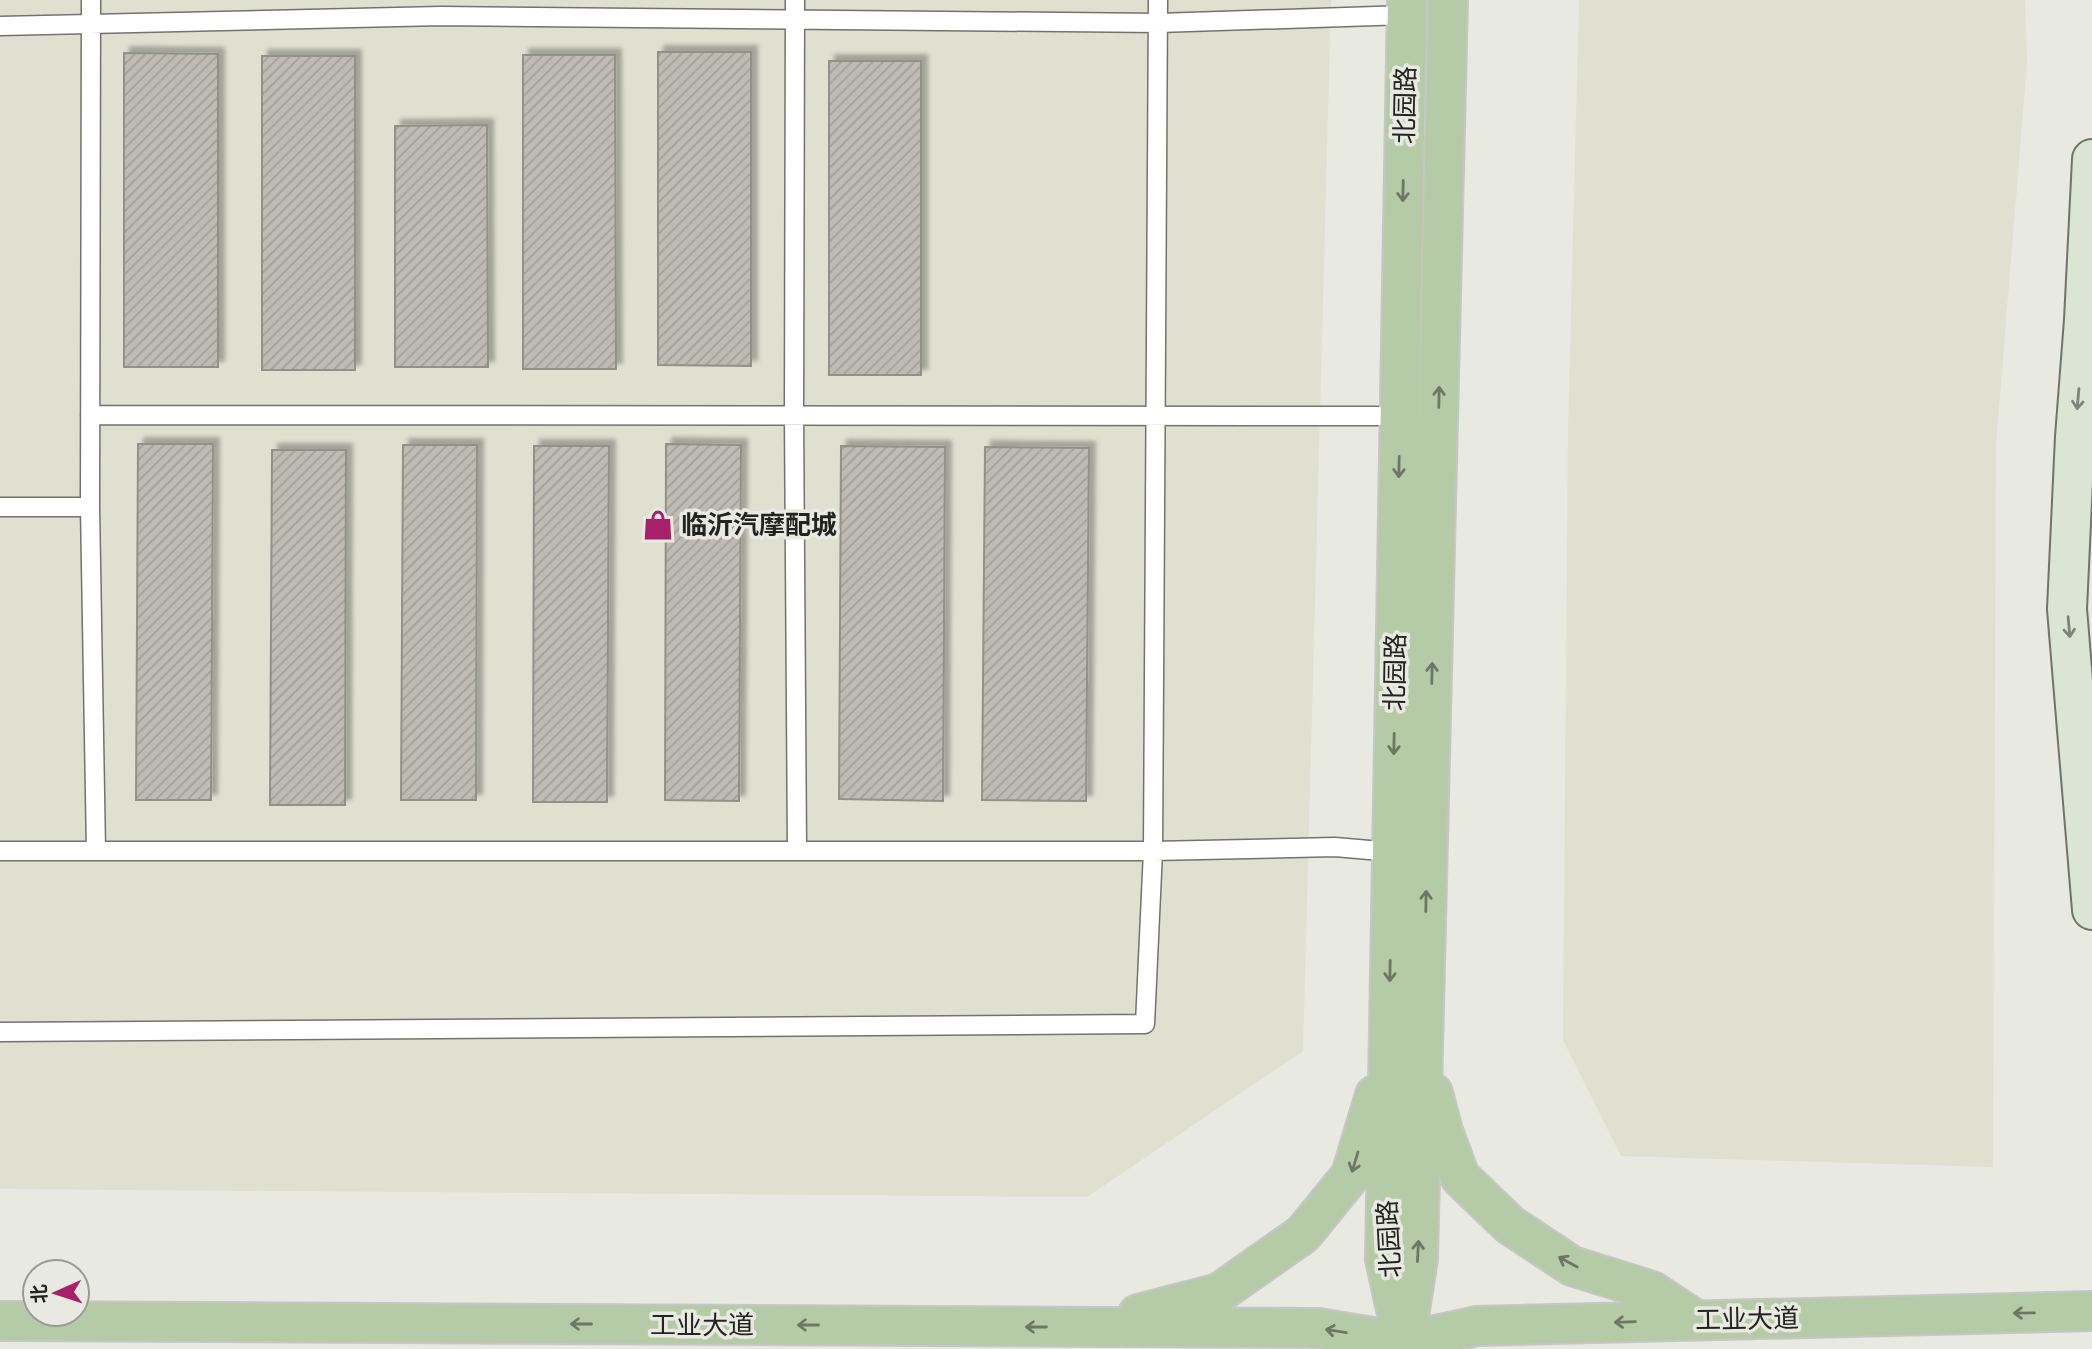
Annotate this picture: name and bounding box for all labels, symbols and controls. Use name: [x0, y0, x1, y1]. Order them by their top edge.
street label: 北园路: [1388, 66, 1422, 144]
one-way arrow: [1397, 179, 1410, 202]
one-way arrow: [1432, 386, 1445, 409]
one-way arrow: [2071, 387, 2084, 409]
one-way arrow: [1392, 455, 1406, 478]
shop icon: 临沂汽摩配城: [641, 508, 675, 542]
place label: 临沂汽摩配城: [681, 509, 837, 541]
one-way arrow: [2063, 616, 2076, 638]
street label: 北园路: [1378, 633, 1412, 711]
one-way arrow: [1425, 662, 1439, 685]
one-way arrow: [1387, 732, 1401, 755]
one-way arrow: [1420, 890, 1433, 913]
one-way arrow: [1383, 959, 1397, 982]
one-way arrow: [1348, 1151, 1361, 1173]
street label: 北园路: [1371, 1199, 1407, 1279]
one-way arrow: [1411, 1240, 1424, 1263]
one-way arrow: [1558, 1255, 1579, 1268]
north arrow: [21, 1258, 91, 1328]
text: 北: [28, 1284, 52, 1304]
street label: 工业大道: [1695, 1302, 1799, 1336]
one-way arrow: [2013, 1306, 2036, 1319]
street label: 工业大道: [650, 1309, 754, 1341]
one-way arrow: [1614, 1315, 1637, 1329]
one-way arrow: [569, 1317, 592, 1331]
one-way arrow: [797, 1319, 820, 1332]
one-way arrow: [1024, 1320, 1047, 1334]
one-way arrow: [1325, 1324, 1348, 1337]

